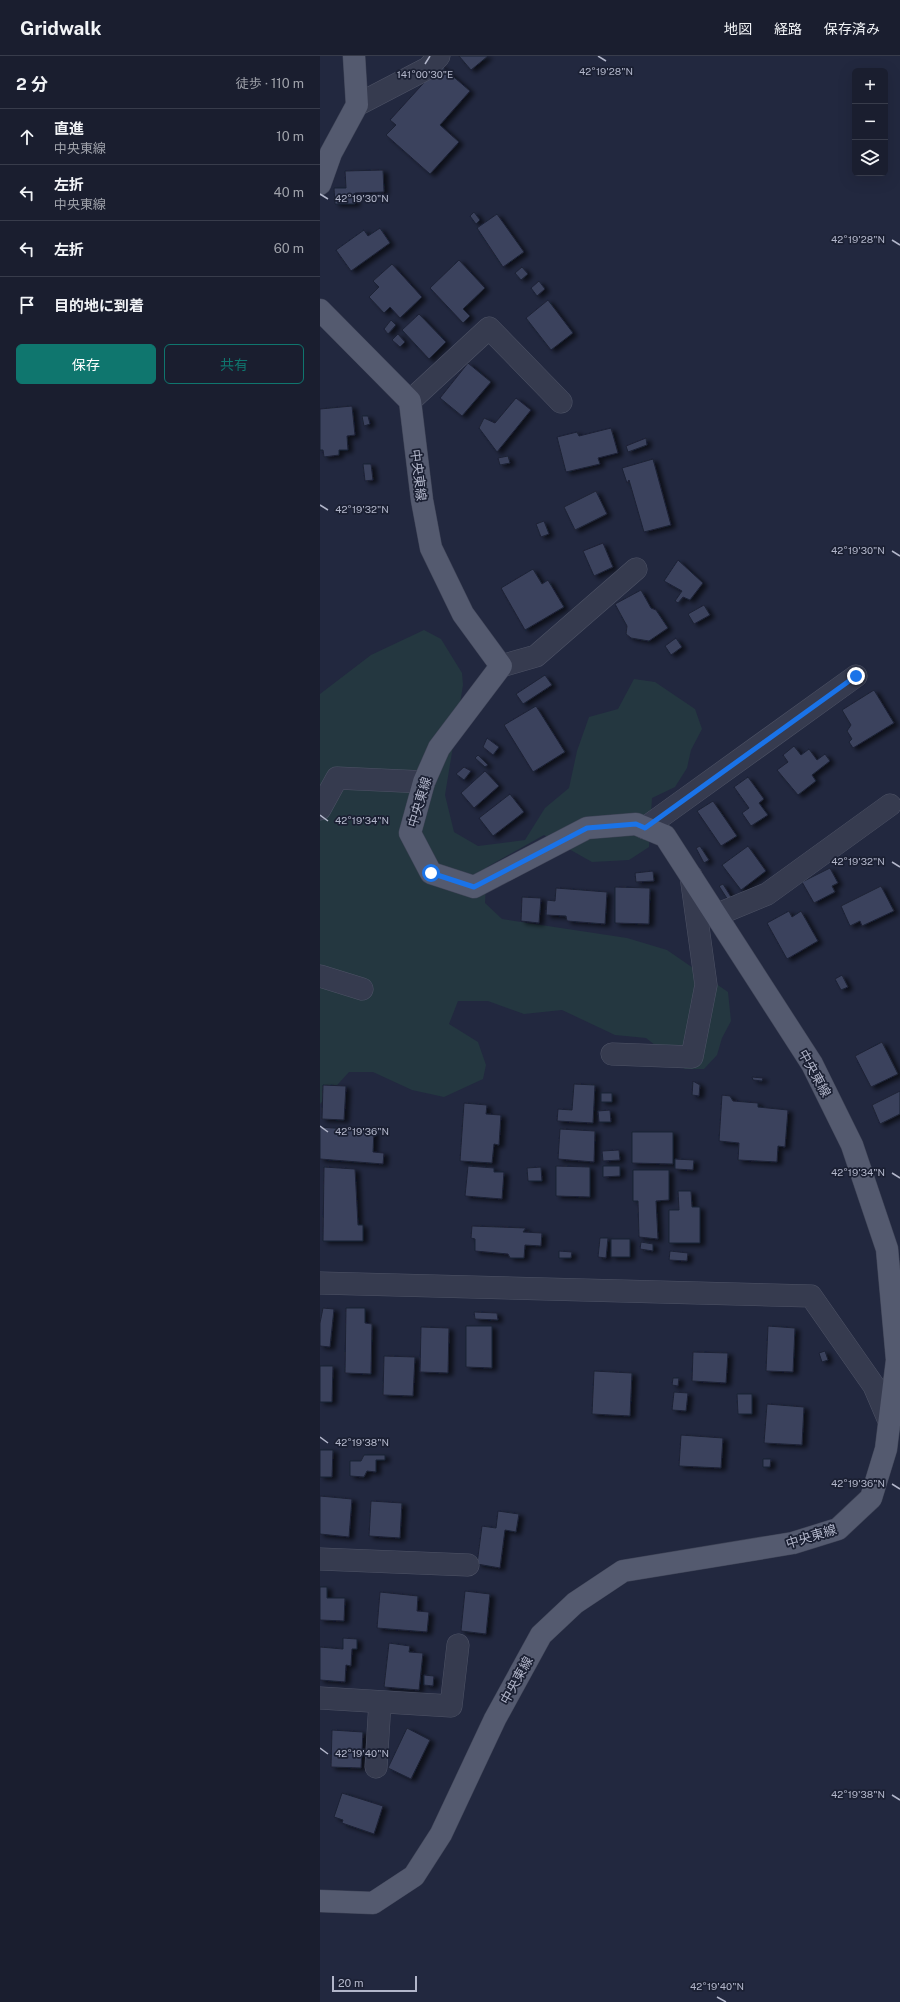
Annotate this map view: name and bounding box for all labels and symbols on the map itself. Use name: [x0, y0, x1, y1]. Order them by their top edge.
text: 42°19'28"N: [579, 65, 633, 77]
text: 141°00'30"E: [397, 68, 453, 80]
text: 42°19'30"N: [335, 192, 389, 204]
text: 42°19'28"N: [831, 233, 885, 245]
street label: 中央東線: [408, 448, 429, 502]
text: 42°19'32"N: [335, 503, 389, 515]
text: 42°19'30"N: [831, 544, 885, 556]
route end: [847, 667, 865, 685]
street label: 中央東線: [405, 775, 434, 829]
text: 42°19'34"N: [335, 814, 389, 826]
text: 42°19'32"N: [831, 855, 885, 867]
route start: [422, 864, 440, 882]
street label: 中央東線: [795, 1047, 834, 1100]
text: 42°19'36"N: [335, 1125, 389, 1137]
text: 42°19'34"N: [831, 1166, 885, 1178]
text: 42°19'38"N: [335, 1436, 389, 1448]
text: 42°19'36"N: [831, 1477, 885, 1489]
street label: 中央東線: [784, 1522, 838, 1551]
street label: 中央東線: [497, 1654, 536, 1707]
text: 42°19'40"N: [335, 1747, 389, 1759]
text: 42°19'38"N: [831, 1788, 885, 1800]
scale bar: [332, 1974, 417, 1993]
text: 42°19'40"N: [690, 1980, 744, 1992]

